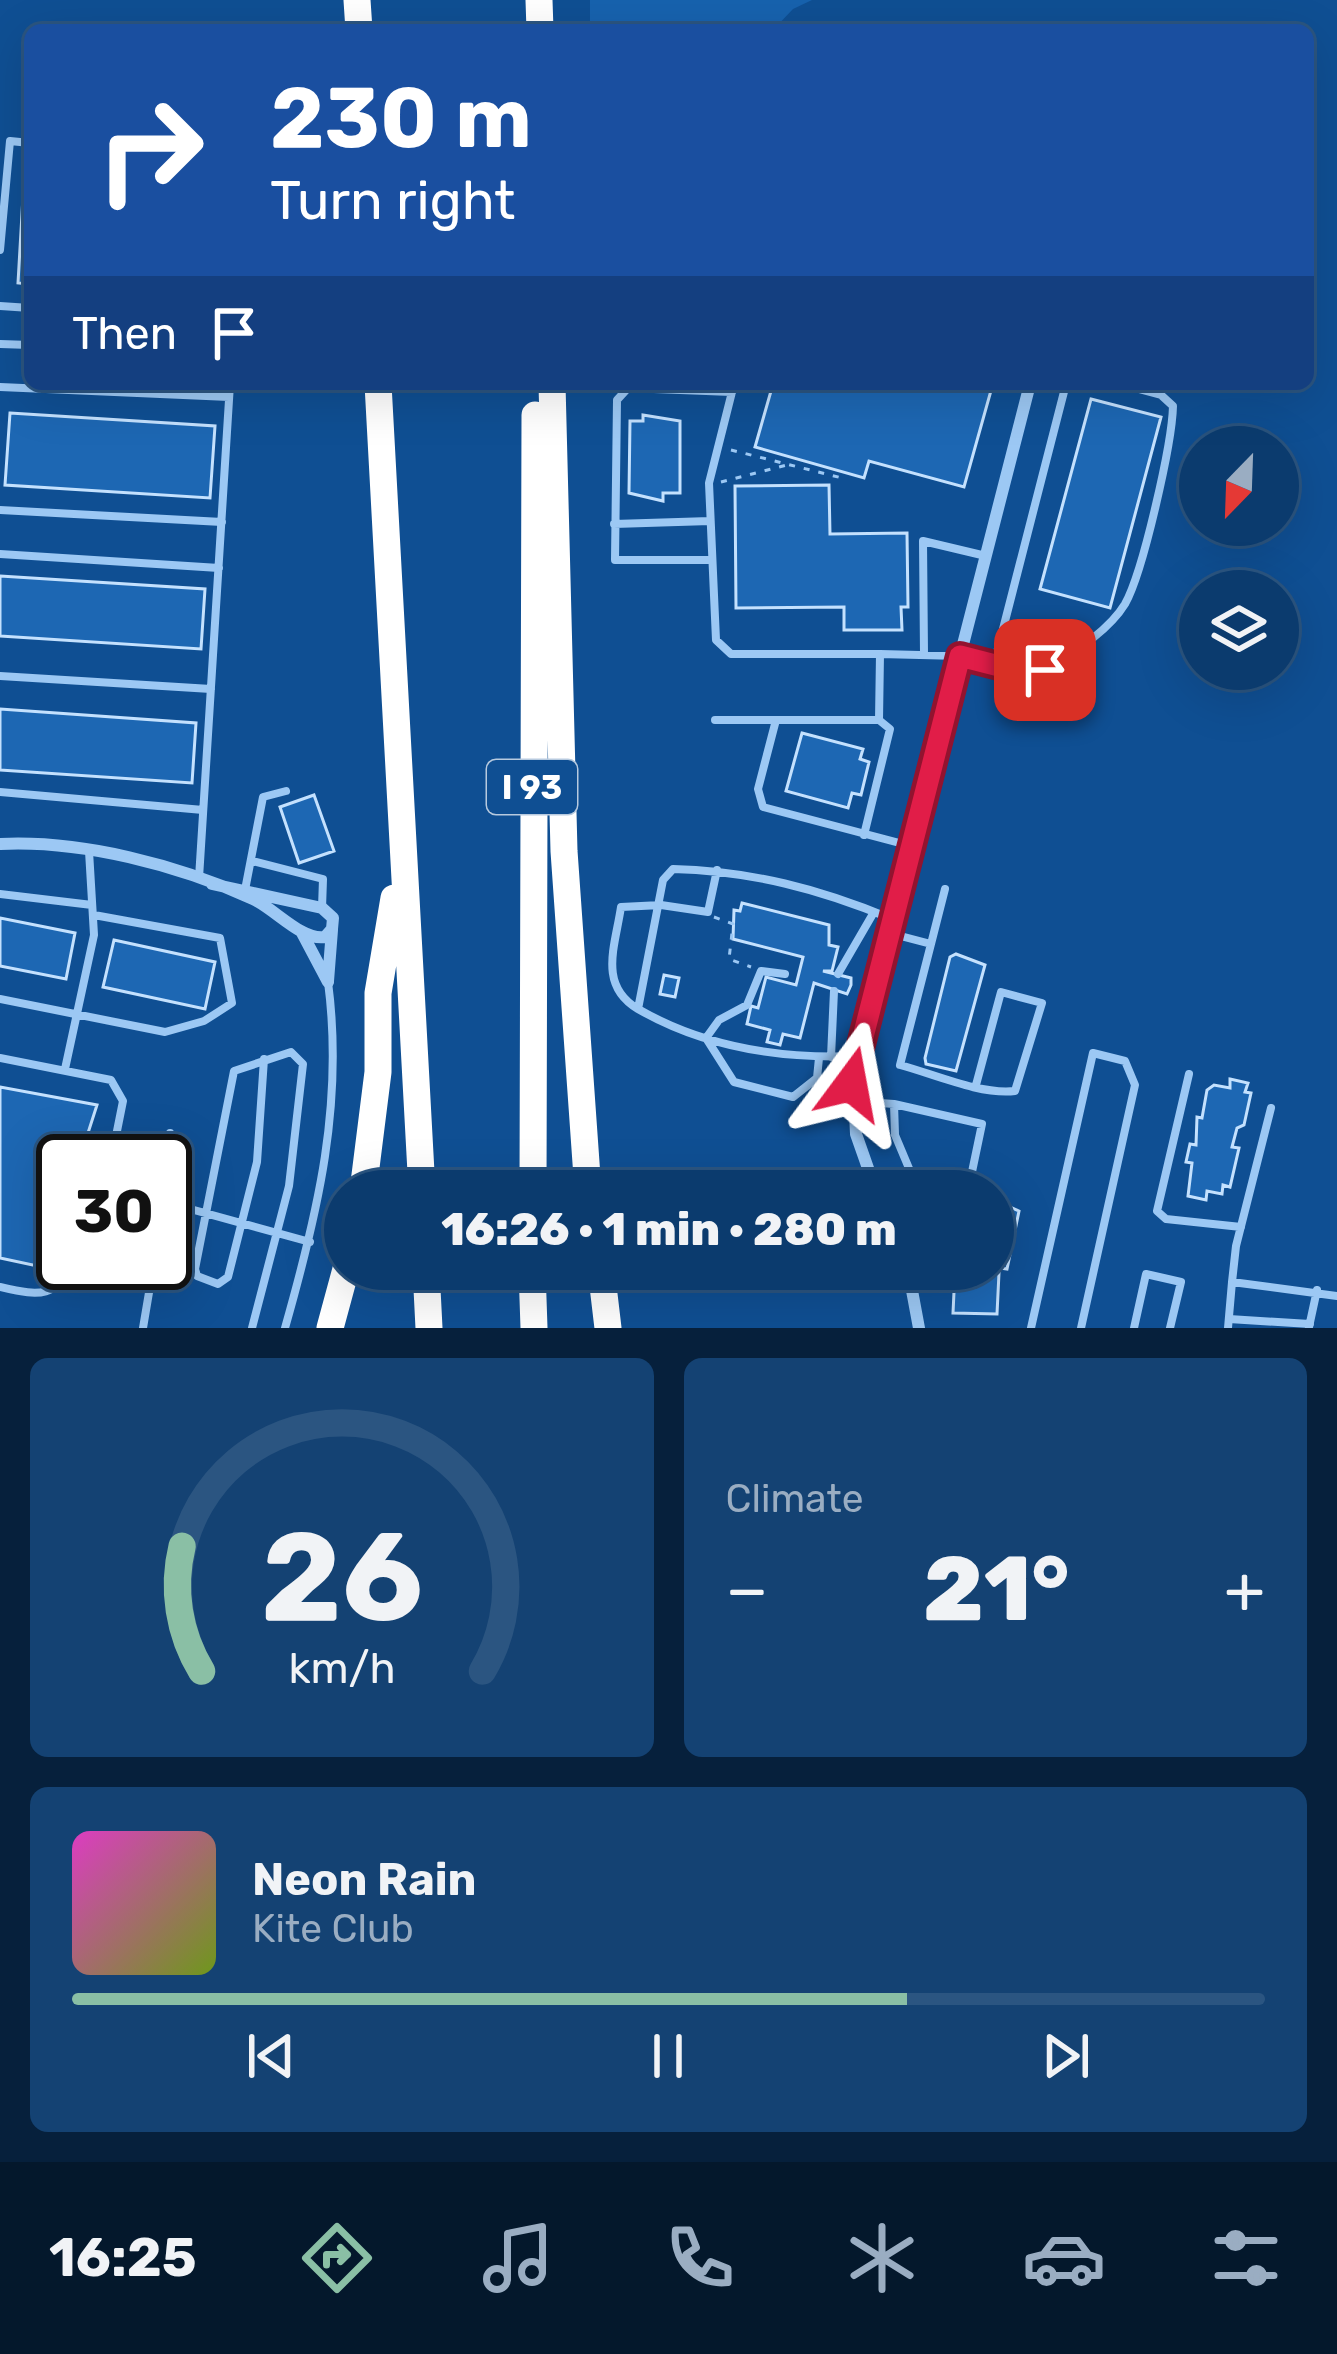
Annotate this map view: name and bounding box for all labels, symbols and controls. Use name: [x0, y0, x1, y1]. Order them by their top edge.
text: 230 m: [270, 68, 532, 168]
icon: right: [72, 72, 228, 228]
text: Turn right: [270, 169, 515, 233]
icon: arrive: [201, 300, 267, 366]
text: Then: [72, 307, 177, 360]
north arrow: [1179, 426, 1299, 546]
map controls: [1179, 426, 1299, 690]
button: layers: [1179, 570, 1299, 690]
pin: [994, 619, 1096, 721]
icon: arrive: [1012, 637, 1078, 703]
road number: I 93: [487, 760, 577, 814]
position arrow: [788, 1021, 914, 1147]
speed limit sign: 30: [36, 1134, 192, 1290]
text: 16:26 · 1 min · 280 m: [441, 1203, 897, 1256]
text: Climate: [726, 1476, 864, 1522]
text: 26: [261, 1503, 423, 1651]
text: 21°: [923, 1536, 1069, 1643]
text: −: [726, 1550, 768, 1629]
text: +: [1224, 1550, 1265, 1629]
text: km/h: [288, 1642, 395, 1693]
text: Neon Rain: [252, 1853, 477, 1906]
text: Kite Club: [252, 1906, 414, 1952]
icon: previous: [238, 2023, 304, 2089]
icon: pause: [635, 2023, 701, 2089]
icon: next: [1033, 2023, 1099, 2089]
icon: directions: [295, 2216, 379, 2300]
icon: music: [476, 2216, 560, 2300]
icon: phone: [658, 2216, 742, 2300]
icon: climate: [840, 2216, 924, 2300]
icon: car: [1022, 2216, 1106, 2300]
icon: filters: [1204, 2216, 1288, 2300]
text: 16:25: [49, 2226, 197, 2290]

